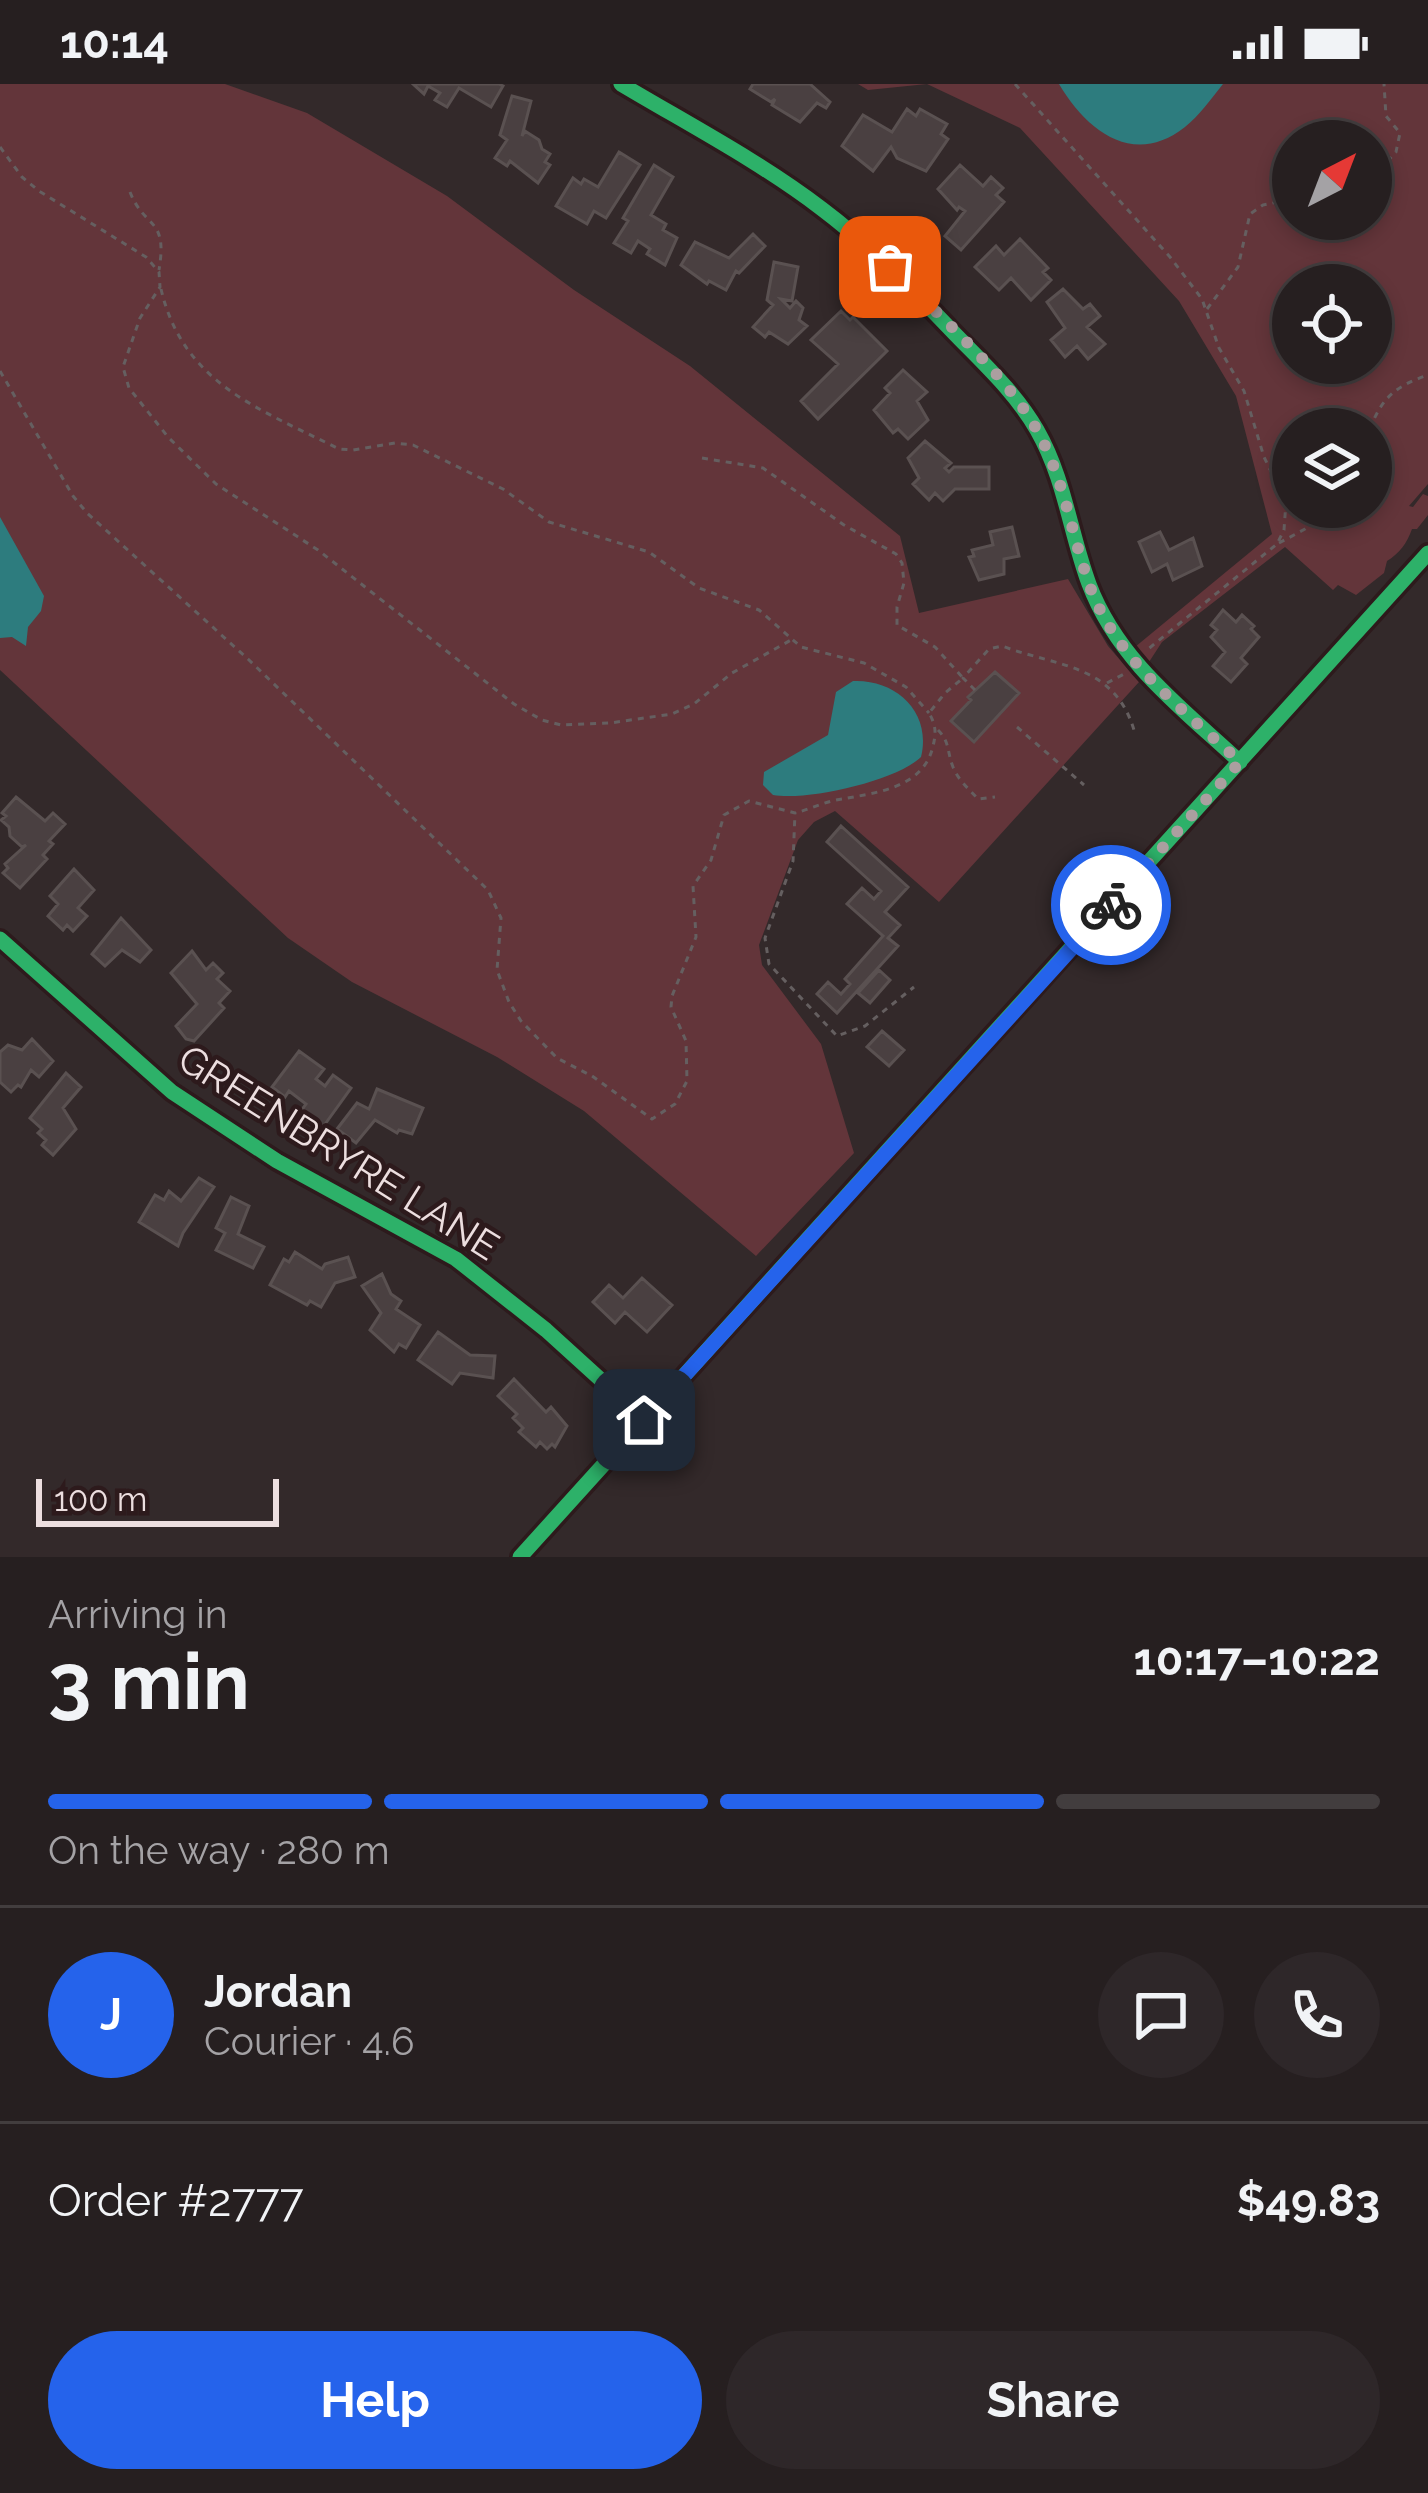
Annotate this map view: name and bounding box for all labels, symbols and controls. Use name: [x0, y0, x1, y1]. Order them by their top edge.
text: 10:14: [60, 16, 169, 69]
north arrow: [1272, 120, 1392, 240]
map controls: [1272, 120, 1392, 528]
pin: [839, 216, 941, 318]
icon: bag: [857, 234, 923, 300]
button: locate: [1272, 264, 1392, 384]
button: layers: [1272, 408, 1392, 528]
courier: [1051, 845, 1171, 965]
icon: bike: [1078, 872, 1144, 938]
street label: GREENBRYRE LANE: [170, 1035, 508, 1269]
pin: [593, 1369, 695, 1471]
icon: home: [611, 1387, 677, 1453]
scale bar: [36, 1473, 279, 1526]
text: 100 m: [54, 1480, 147, 1519]
text: Arriving in: [48, 1591, 228, 1637]
text: 10:17–10:22: [1134, 1633, 1380, 1686]
text: 3 min: [48, 1636, 250, 1727]
text: On the way · 280 m: [48, 1827, 390, 1873]
button: chat: [1098, 1952, 1224, 2078]
button: phone: [1254, 1952, 1380, 2078]
text: Jordan: [204, 1965, 352, 2018]
text: J: [100, 1988, 122, 2041]
text: Courier · 4.6: [204, 2018, 414, 2064]
text: Order #2777: [48, 2174, 304, 2227]
text: $49.83: [1237, 2174, 1380, 2227]
button: Help: [48, 2331, 702, 2469]
button: Share: [726, 2331, 1380, 2469]

